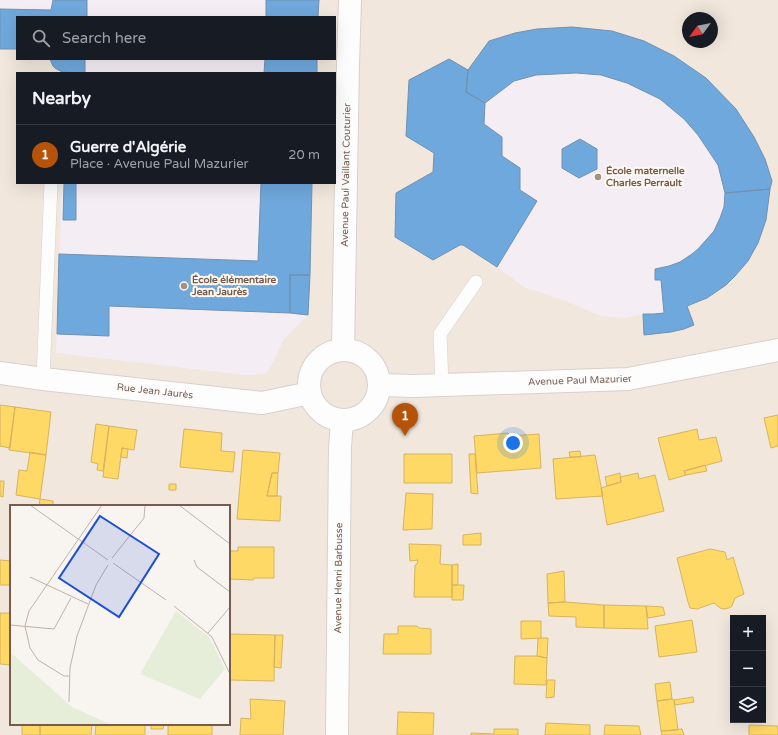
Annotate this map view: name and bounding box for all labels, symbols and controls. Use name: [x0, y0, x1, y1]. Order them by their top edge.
north arrow: [682, 12, 718, 48]
search box: [16, 16, 336, 60]
icon: search: [30, 27, 52, 49]
text: Search here: [62, 29, 146, 47]
text: Nearby: [32, 88, 91, 109]
street label: Avenue Paul Vaillant Couturier: [339, 103, 353, 247]
text: Guerre d'Algérie: [70, 138, 186, 156]
text: 1: [41, 147, 49, 163]
text: 20 m: [288, 147, 320, 163]
text: Place · Avenue Paul Mazurier: [70, 156, 248, 172]
place label: École maternelle Charles Perrault: [606, 165, 685, 189]
marker: École maternelle Charles Perrault: [593, 172, 603, 182]
place label: École élémentaire Jean Jaurès: [191, 274, 277, 298]
marker: École élémentaire Jean Jaurès: [179, 281, 189, 291]
street label: Avenue Paul Mazurier: [528, 372, 633, 388]
street label: Rue Jean Jaurès: [116, 381, 194, 401]
pin: 1: [392, 403, 418, 436]
your location: [503, 433, 523, 453]
inset map: [10, 505, 230, 725]
street label: Avenue Henri Barbusse: [332, 522, 345, 633]
map controls: [730, 615, 766, 723]
button: +: [730, 615, 766, 651]
button: −: [730, 651, 766, 687]
button: layers: [730, 687, 766, 723]

